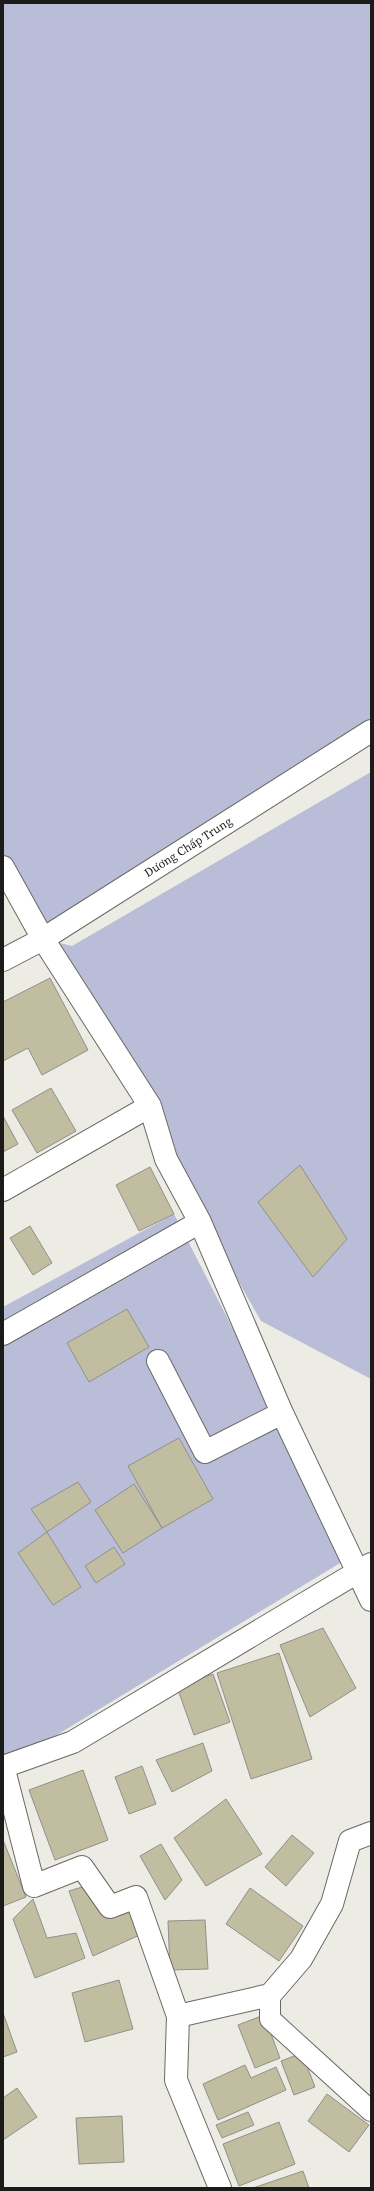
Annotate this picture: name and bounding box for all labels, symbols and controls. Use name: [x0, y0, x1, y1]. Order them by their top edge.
street label: Dương Chấp Trung: [141, 813, 235, 881]

